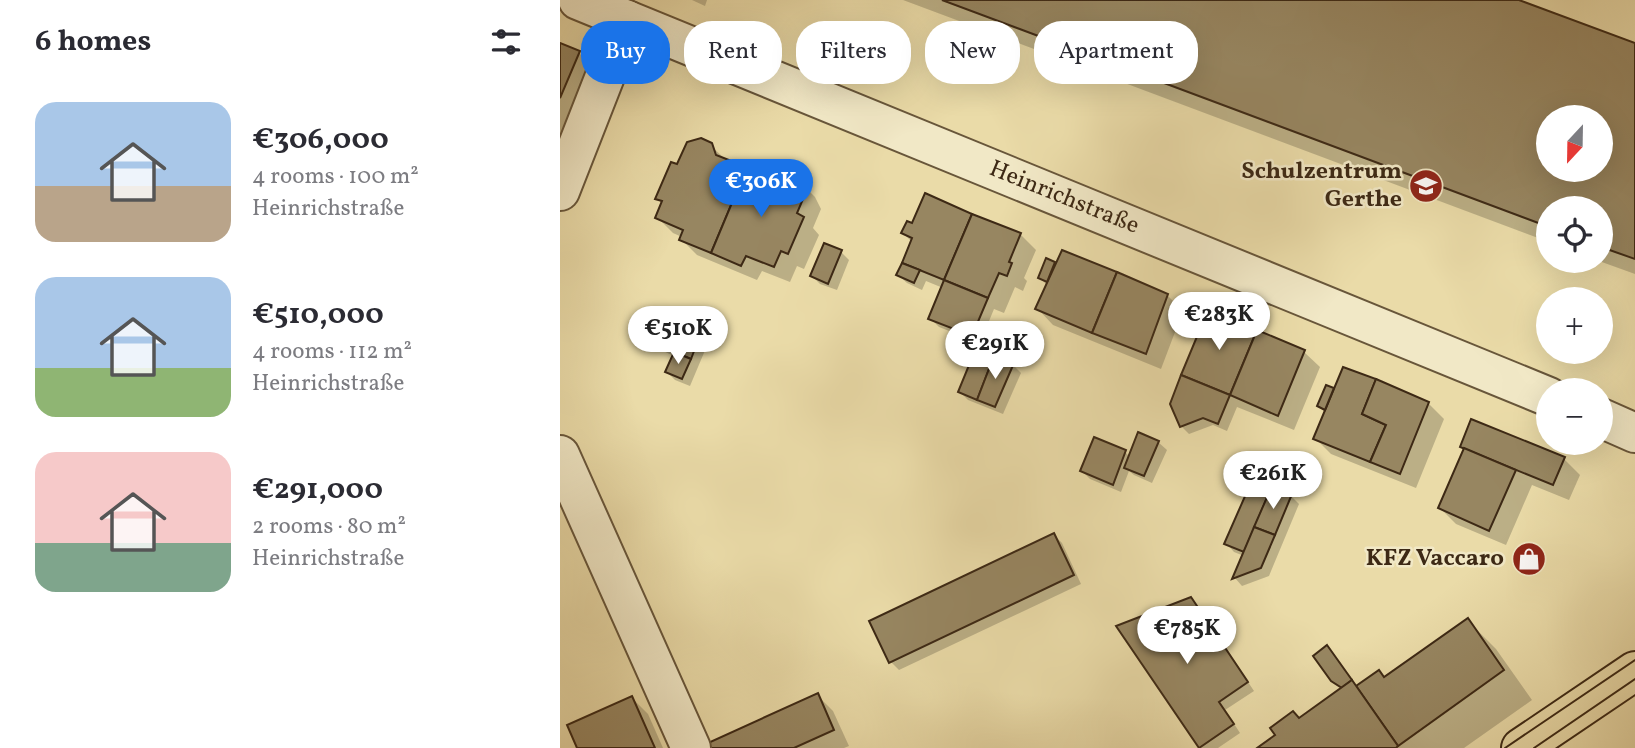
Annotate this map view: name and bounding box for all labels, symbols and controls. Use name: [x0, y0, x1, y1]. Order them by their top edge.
text: 6 homes: [35, 21, 151, 63]
chip: Buy: [581, 21, 670, 84]
chip: Rent: [684, 21, 782, 84]
chip: Filters: [796, 21, 911, 84]
chip: New: [925, 21, 1020, 84]
chip: Apartment: [1034, 21, 1198, 84]
icon: filters: [487, 23, 525, 61]
north arrow: [1536, 105, 1614, 182]
map controls: [1536, 105, 1613, 455]
text: €306,000: [252, 119, 389, 161]
icon: home: [91, 130, 175, 214]
street label: Heinrichstraße: [984, 152, 1144, 244]
place label: Schulzentrum Gerthe: [1241, 155, 1402, 217]
pin: €306K: [712, 160, 810, 219]
text: 4 rooms · 100 m²: [252, 161, 419, 193]
text: €306K: [725, 166, 797, 198]
school or university icon: Schulzentrum Gerthe: [1407, 167, 1445, 205]
text: Heinrichstraße: [252, 193, 405, 225]
button: locate: [1536, 196, 1613, 273]
button: +: [1536, 287, 1613, 364]
pin: €283K: [1170, 292, 1268, 352]
text: €510,000: [252, 294, 384, 336]
text: €283K: [1184, 299, 1254, 331]
icon: home: [91, 305, 175, 389]
pin: €510K: [629, 306, 727, 366]
text: €510K: [644, 313, 712, 345]
pin: €291K: [946, 322, 1044, 381]
text: €291K: [961, 328, 1029, 360]
text: 4 rooms · 112 m²: [252, 336, 412, 368]
text: Heinrichstraße: [252, 368, 405, 400]
button: −: [1536, 378, 1613, 455]
pin: €261K: [1224, 452, 1322, 511]
text: €261K: [1239, 458, 1307, 490]
text: €291,000: [252, 469, 383, 511]
icon: home: [91, 480, 175, 564]
text: 2 rooms · 80 m²: [252, 511, 406, 543]
shop icon: KFZ Vaccaro: [1510, 540, 1548, 578]
place label: KFZ Vaccaro: [1366, 542, 1504, 576]
text: Heinrichstraße: [252, 543, 405, 575]
pin: €785K: [1138, 606, 1236, 666]
text: €785K: [1153, 613, 1221, 645]

